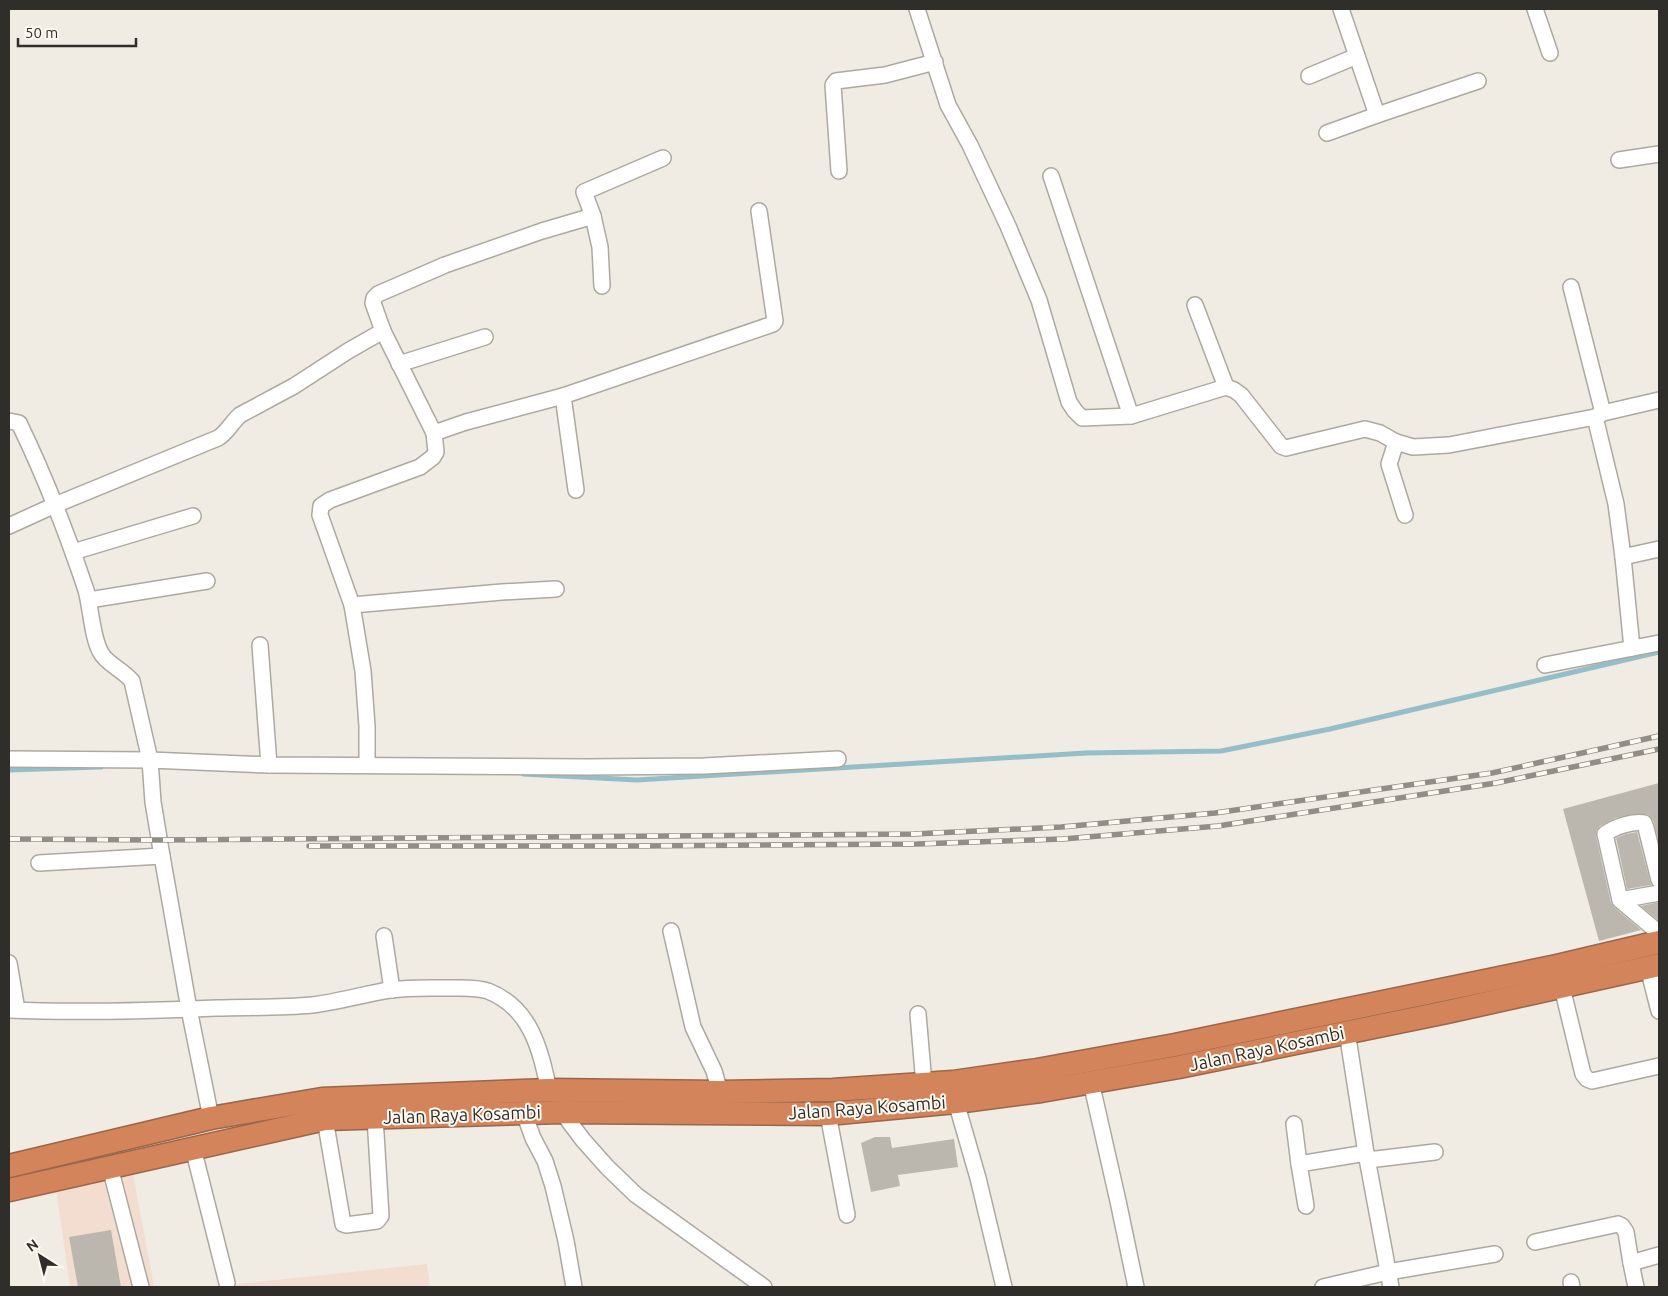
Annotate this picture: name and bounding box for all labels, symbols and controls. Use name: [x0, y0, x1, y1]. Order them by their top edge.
scale bar: [18, 15, 135, 47]
text: 50 m: [25, 24, 58, 41]
street label: Jalan Raya Kosambi: [1188, 1022, 1346, 1074]
street label: Jalan Raya Kosambi: [788, 1092, 946, 1122]
street label: Jalan Raya Kosambi: [383, 1101, 541, 1127]
north arrow: [15, 1231, 65, 1281]
text: N: [23, 1236, 41, 1255]

